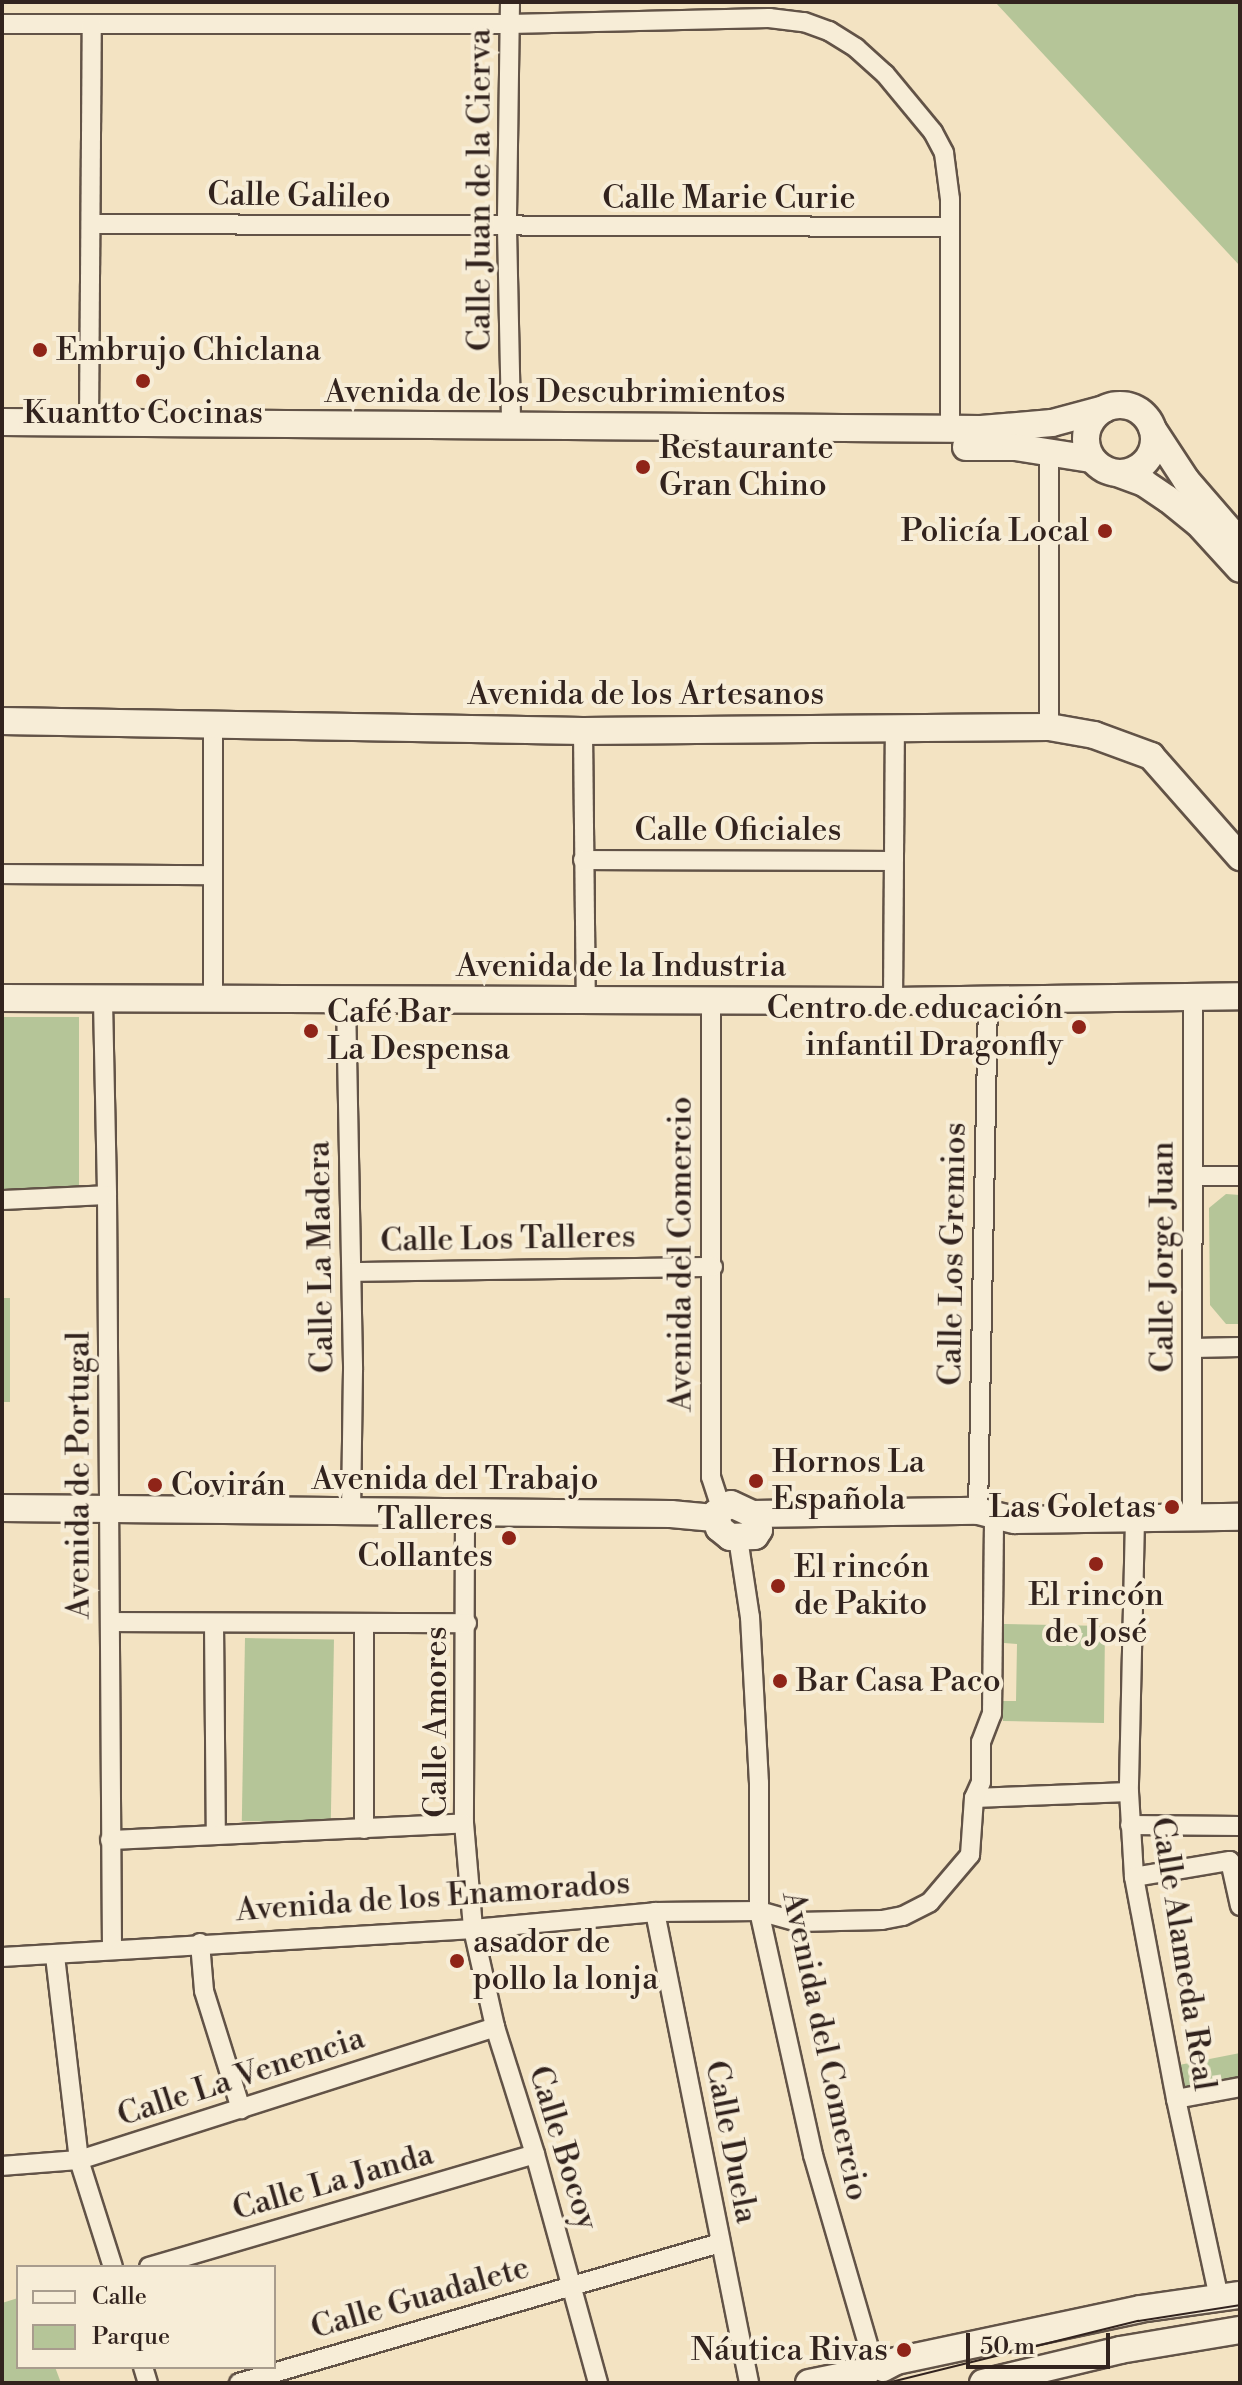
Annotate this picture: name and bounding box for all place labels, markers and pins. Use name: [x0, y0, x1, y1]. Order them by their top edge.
place label: Embrujo Chiclana: [56, 331, 321, 369]
marker: Embrujo Chiclana: [31, 341, 49, 359]
marker: Kuantto Cocinas: [134, 372, 152, 390]
place label: Kuantto Cocinas: [23, 394, 263, 432]
place label: Restaurante Gran Chino: [659, 430, 834, 505]
marker: Restaurante Gran Chino: [634, 458, 652, 476]
place label: Policía Local: [901, 512, 1089, 550]
marker: Policía Local: [1096, 522, 1114, 540]
place label: Centro de educación infantil Dragonfly: [767, 990, 1063, 1065]
place label: Café Bar La Despensa: [327, 994, 510, 1069]
marker: Centro de educación infantil Dragonfly: [1070, 1018, 1088, 1036]
marker: Café Bar La Despensa: [302, 1022, 320, 1040]
place label: Hornos La Española: [772, 1444, 925, 1519]
place label: Covirán: [171, 1466, 286, 1504]
marker: Hornos La Española: [747, 1472, 765, 1490]
marker: Covirán: [146, 1476, 164, 1494]
place label: Las Goletas: [989, 1488, 1156, 1526]
marker: Las Goletas: [1163, 1498, 1181, 1516]
place label: Talleres Collantes: [358, 1501, 493, 1576]
marker: Talleres Collantes: [500, 1529, 518, 1547]
place label: El rincón de Pakito: [794, 1549, 929, 1624]
marker: El rincón de José: [1087, 1555, 1105, 1573]
marker: El rincón de Pakito: [769, 1577, 787, 1595]
place label: El rincón de José: [1028, 1577, 1164, 1652]
place label: Bar Casa Paco: [796, 1662, 1001, 1700]
marker: Bar Casa Paco: [771, 1672, 789, 1690]
place label: asador de pollo la lonja: [473, 1924, 659, 1999]
marker: asador de pollo la lonja: [448, 1952, 466, 1970]
place label: Náutica Rivas: [691, 2331, 888, 2369]
marker: Náutica Rivas: [895, 2341, 913, 2359]

